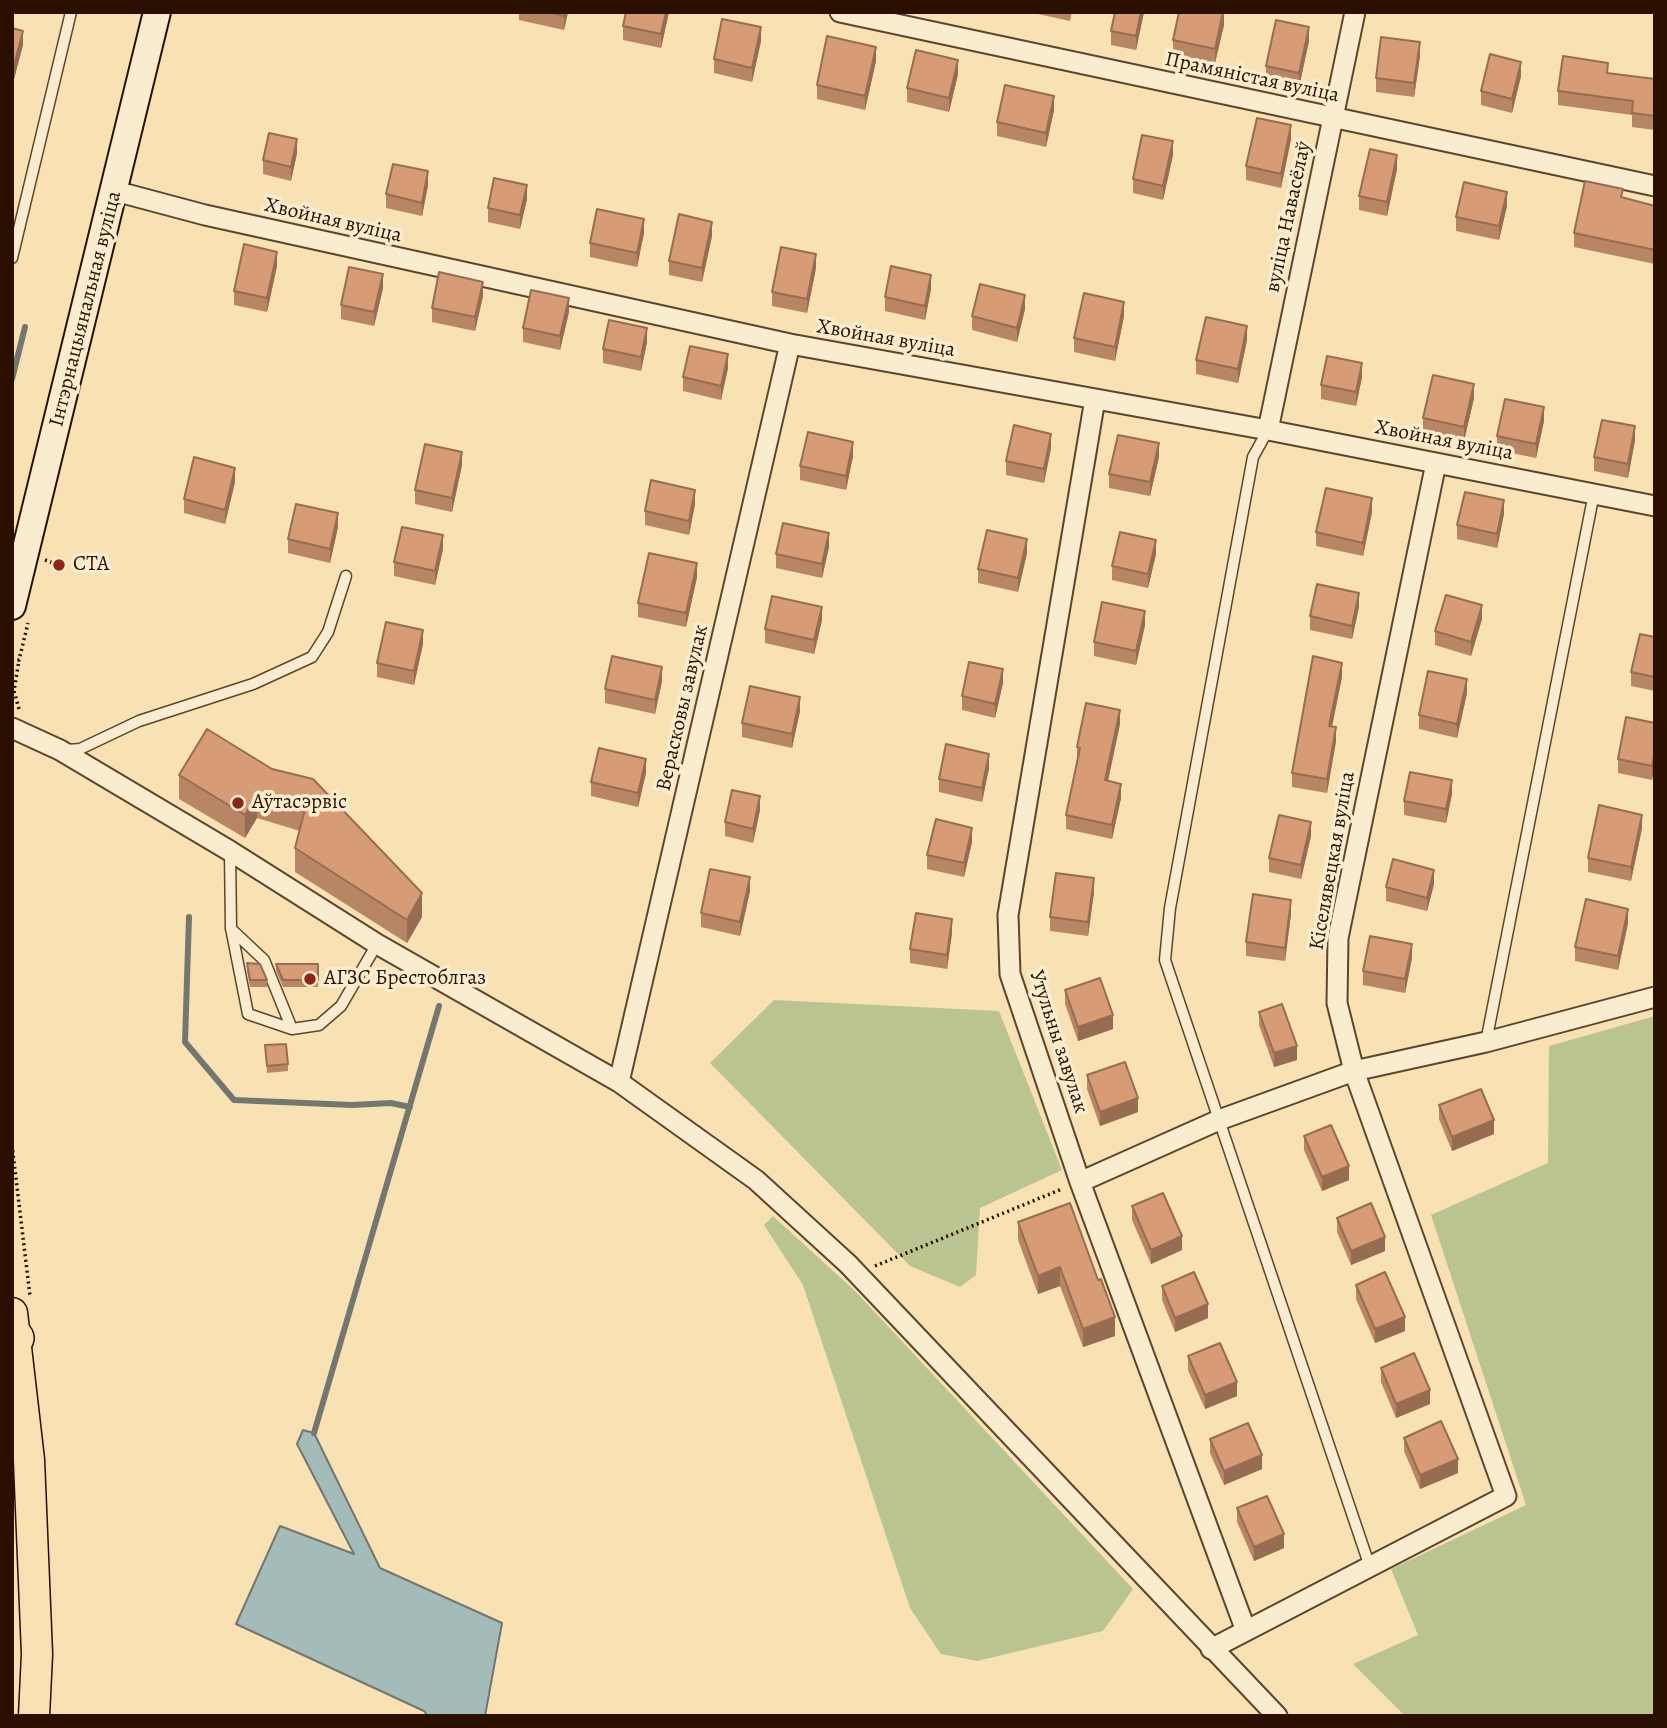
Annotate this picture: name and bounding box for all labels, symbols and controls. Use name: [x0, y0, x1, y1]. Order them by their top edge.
street label: Прамяністая вуліца: [1163, 47, 1341, 109]
street label: вуліца Навасёлаў: [1261, 139, 1317, 295]
street label: Інтэрнацыянальная вуліца: [44, 188, 128, 430]
street label: Хвойная вуліца: [262, 193, 404, 249]
street label: Хвойная вуліца: [815, 314, 957, 364]
street label: Хвойная вуліца: [1373, 415, 1515, 467]
place label: СТА: [73, 552, 109, 578]
marker: СТА: [51, 557, 67, 573]
street label: Верасковы завулак: [652, 622, 714, 794]
street label: Кіселявецкая вуліца: [1305, 770, 1361, 952]
place label: Аўтасэрвіс: [252, 790, 347, 816]
marker: Аўтасэрвіс: [230, 795, 246, 811]
place label: АГЗС Брестоблгаз: [324, 966, 486, 992]
street label: Утульны завулак: [1023, 967, 1093, 1117]
marker: АГЗС Брестоблгаз: [302, 971, 318, 987]

